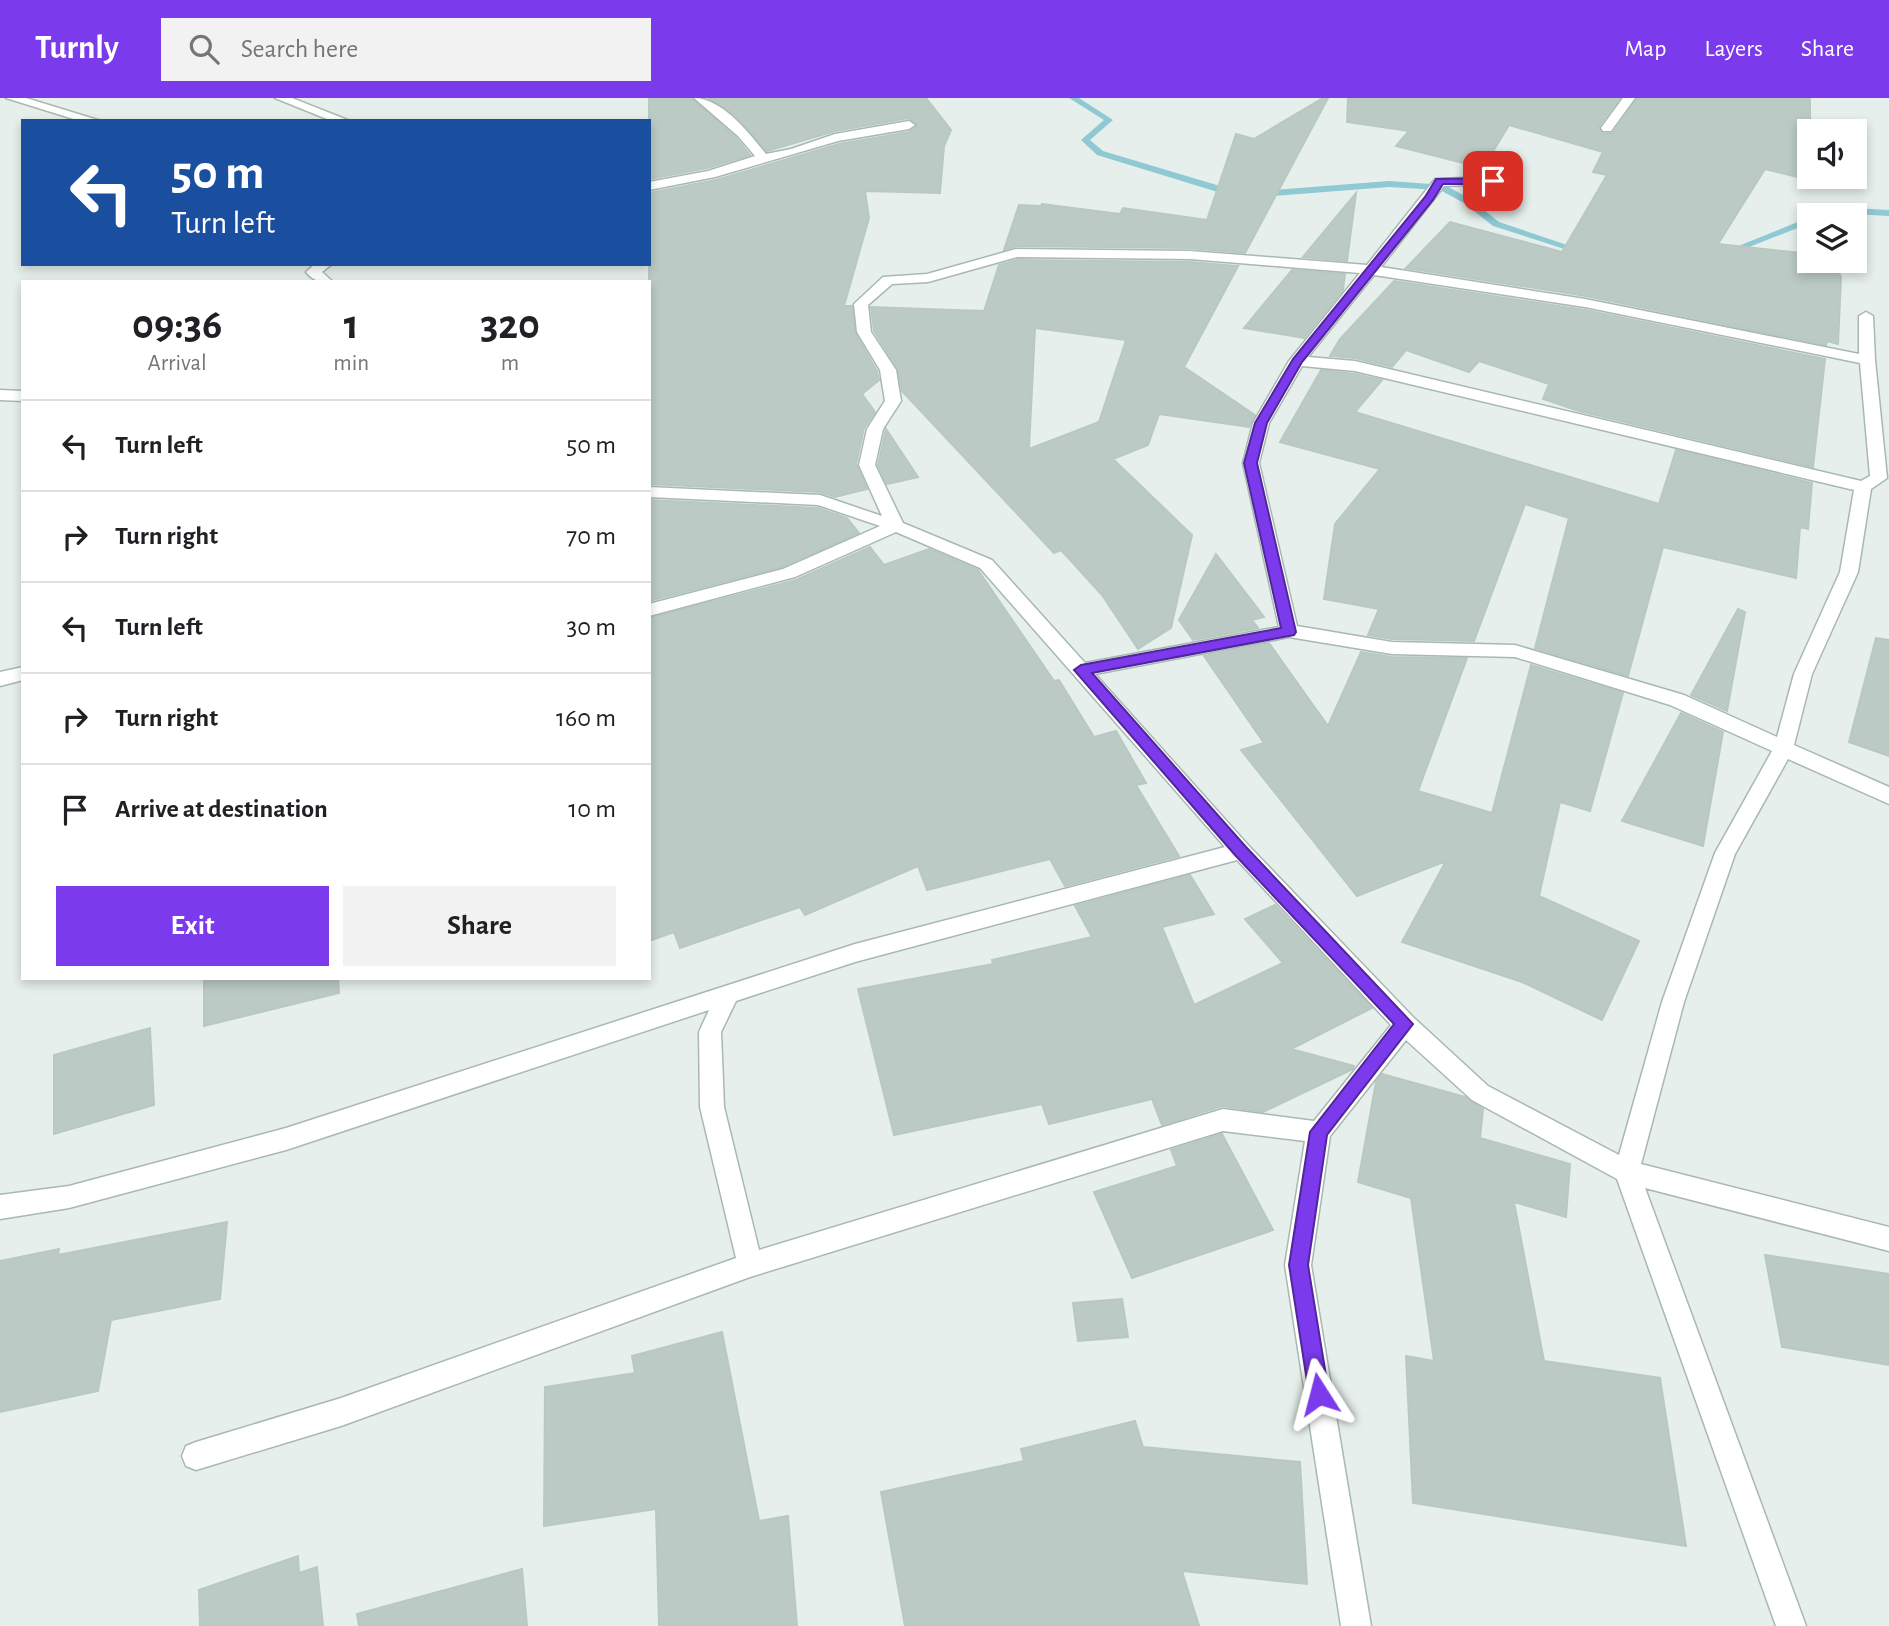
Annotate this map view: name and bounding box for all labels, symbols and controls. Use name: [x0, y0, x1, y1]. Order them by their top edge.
search box: [161, 18, 651, 81]
icon: search: [185, 30, 223, 68]
text: Turnly: [35, 32, 119, 65]
text: Search here: [241, 36, 358, 62]
text: Map: [1624, 37, 1666, 61]
text: Layers: [1704, 37, 1763, 61]
text: Share: [1801, 37, 1854, 61]
map controls: [1797, 119, 1867, 273]
button: sound: [1797, 119, 1867, 189]
icon: left: [56, 147, 147, 238]
text: 50 m: [171, 149, 265, 198]
pin: [1463, 151, 1523, 211]
icon: arrive: [1474, 162, 1512, 200]
button: layers: [1797, 203, 1867, 273]
text: Turn left: [171, 207, 275, 239]
text: 09:36: [132, 304, 222, 346]
text: 1: [344, 304, 359, 346]
text: 320: [480, 304, 540, 346]
text: Arrival: [148, 352, 207, 375]
text: min: [333, 352, 369, 375]
text: m: [501, 352, 519, 375]
icon: left: [56, 427, 94, 465]
text: Turn left: [115, 432, 203, 458]
text: 50 m: [566, 432, 616, 458]
icon: right: [56, 518, 94, 556]
text: Turn right: [115, 523, 218, 549]
text: 70 m: [566, 523, 616, 549]
icon: left: [56, 609, 94, 647]
text: Turn left: [115, 614, 203, 640]
text: 30 m: [566, 614, 616, 640]
icon: right: [56, 700, 94, 738]
text: Turn right: [115, 705, 218, 731]
text: 160 m: [556, 705, 616, 731]
icon: arrive: [56, 791, 94, 829]
text: Arrive at destination: [115, 796, 328, 822]
text: 10 m: [568, 796, 616, 822]
button: Exit: [56, 886, 329, 966]
button: Share: [343, 886, 616, 966]
position arrow: [1282, 1357, 1356, 1431]

